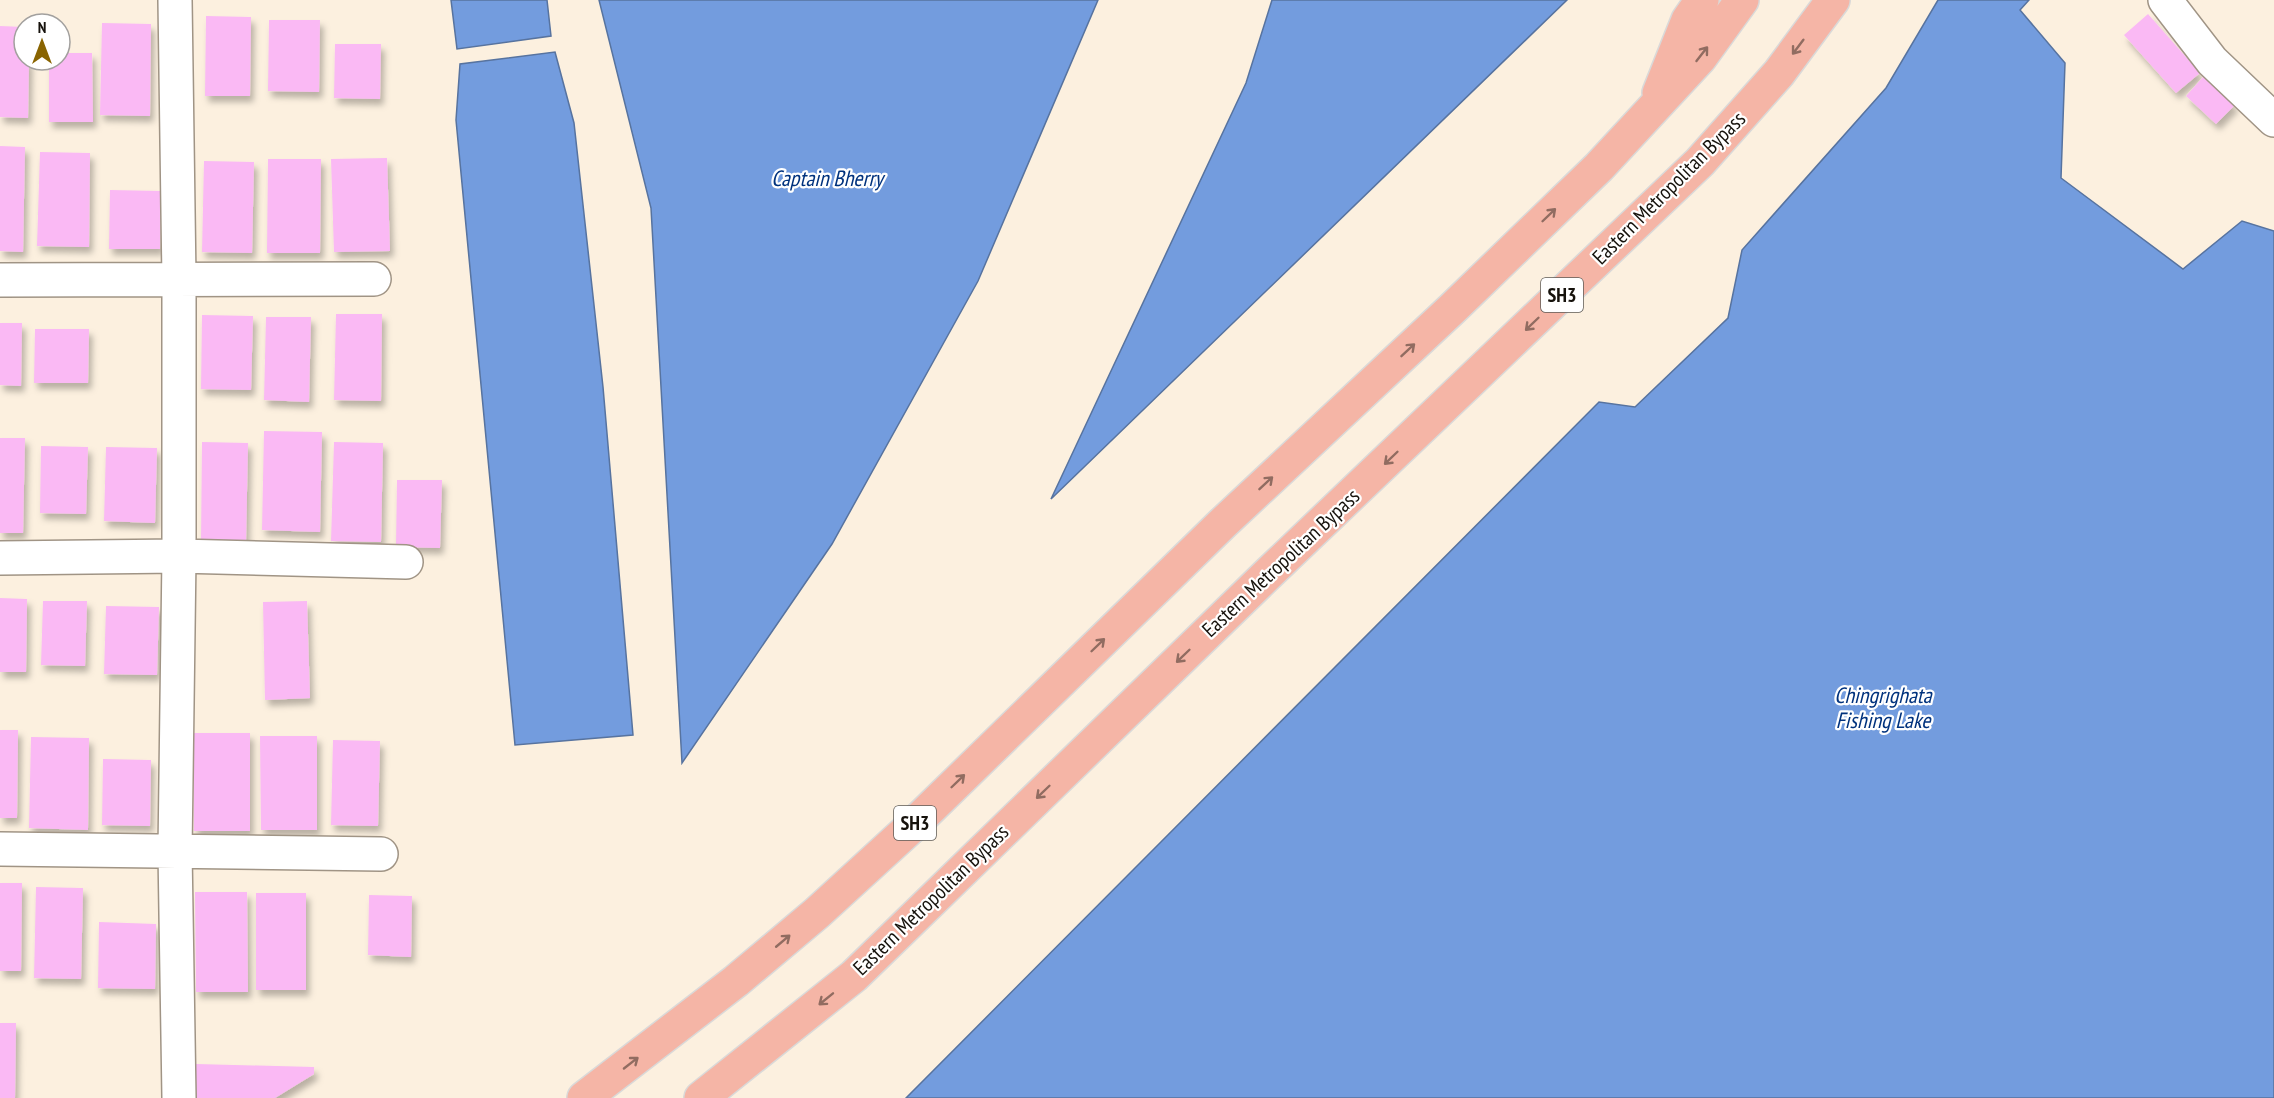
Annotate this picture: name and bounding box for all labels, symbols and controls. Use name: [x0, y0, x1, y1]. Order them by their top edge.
north arrow: [12, 12, 72, 72]
text: N: [38, 17, 46, 37]
one-way arrow: [1792, 39, 1804, 55]
one-way arrow: [1696, 47, 1709, 63]
street label: Eastern Metropolitan Bypass: [1586, 105, 1751, 270]
water label: Captain Bherry: [771, 164, 886, 192]
one-way arrow: [1542, 208, 1557, 222]
road number: SH3: [1541, 278, 1583, 312]
one-way arrow: [1525, 316, 1540, 331]
one-way arrow: [1401, 343, 1416, 357]
one-way arrow: [1384, 451, 1399, 466]
one-way arrow: [1258, 476, 1273, 490]
street label: Eastern Metropolitan Bypass: [1196, 483, 1365, 643]
one-way arrow: [1090, 638, 1105, 652]
one-way arrow: [1176, 649, 1191, 664]
water label: Chingrighata Fishing Lake: [1834, 681, 1933, 734]
one-way arrow: [951, 774, 966, 788]
one-way arrow: [1035, 785, 1050, 799]
road number: SH3: [894, 806, 936, 840]
street label: Eastern Metropolitan Bypass: [847, 818, 1014, 981]
one-way arrow: [775, 934, 790, 948]
one-way arrow: [818, 992, 834, 1005]
one-way arrow: [623, 1057, 639, 1070]

